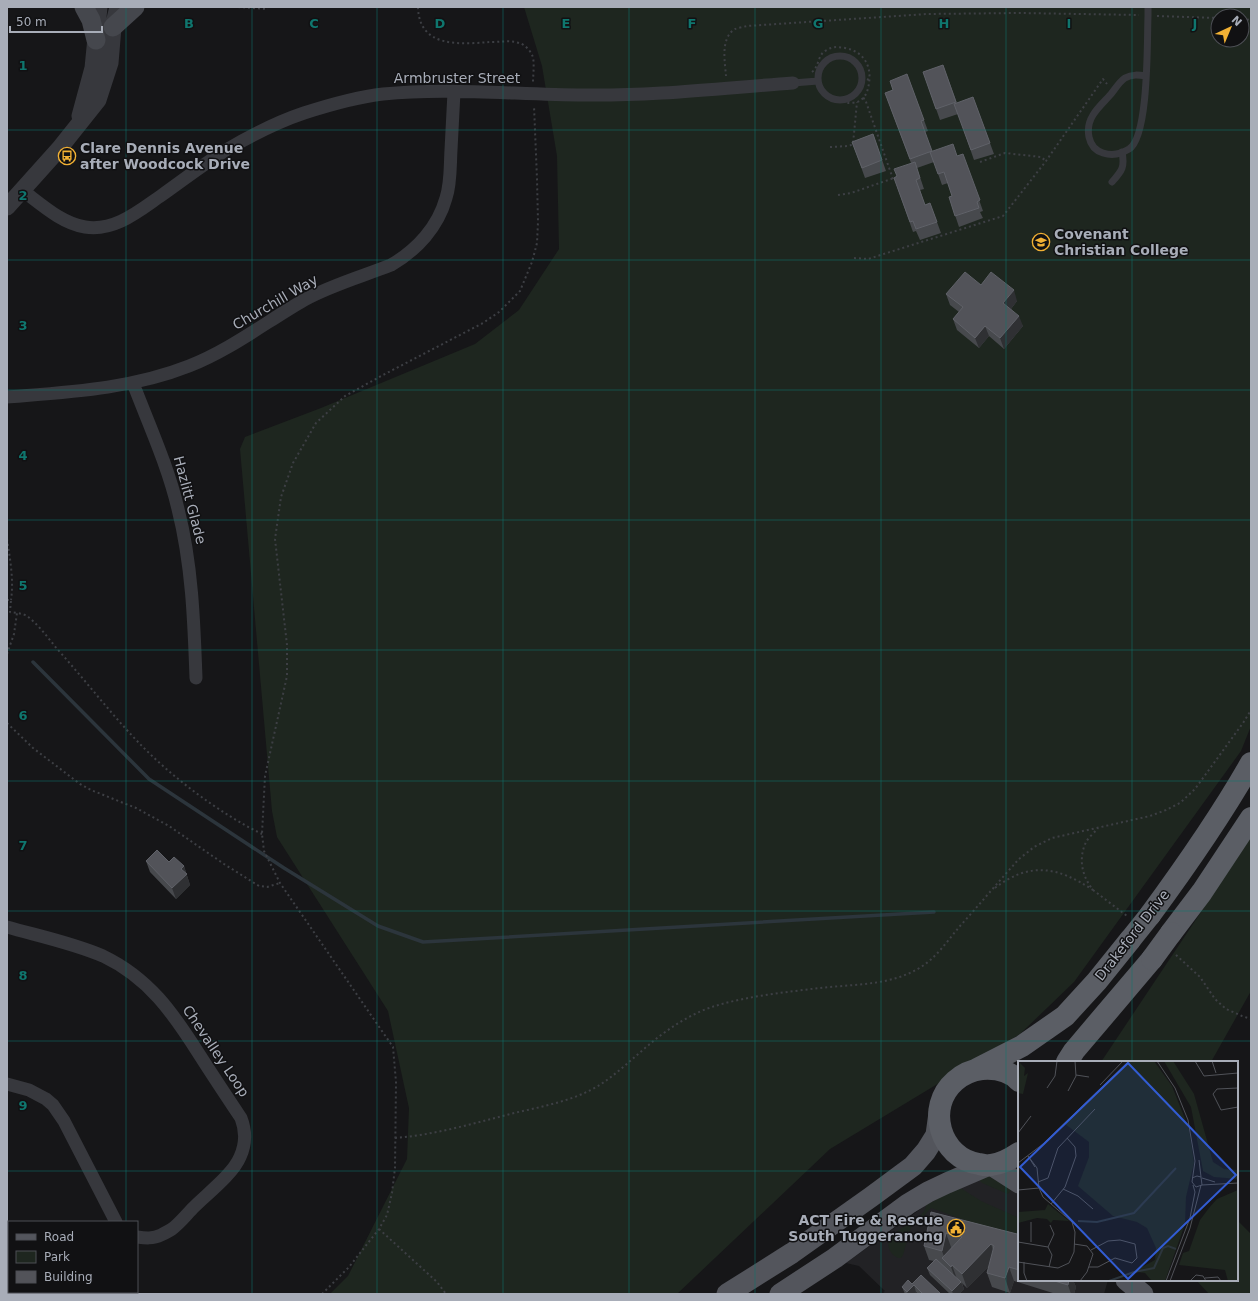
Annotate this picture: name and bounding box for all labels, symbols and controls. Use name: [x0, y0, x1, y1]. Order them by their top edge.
scale bar: [10, 8, 102, 34]
north arrow: [1210, 8, 1250, 48]
text: N: [1229, 13, 1244, 29]
text: 50 m: [16, 15, 47, 29]
text: B: [184, 16, 194, 31]
text: C: [309, 16, 319, 31]
text: D: [435, 16, 446, 31]
text: E: [562, 16, 570, 31]
text: F: [688, 16, 696, 31]
text: G: [813, 16, 823, 31]
text: H: [939, 16, 949, 31]
text: I: [1067, 16, 1071, 31]
text: J: [1192, 16, 1197, 31]
text: 1: [18, 58, 28, 73]
street label: Armbruster Street: [394, 70, 521, 86]
place label: Clare Dennis Avenue after Woodcock Drive: [80, 140, 250, 172]
bus stop icon: Clare Dennis Avenue after Woodcock Drive: [57, 146, 77, 166]
text: 2: [18, 188, 28, 203]
place label: Covenant Christian College: [1054, 226, 1189, 258]
school or university icon: Covenant Christian College: [1031, 232, 1051, 252]
street label: Churchill Way: [230, 271, 320, 333]
text: 3: [18, 318, 28, 333]
text: 4: [18, 448, 28, 463]
street label: Hazlitt Glade: [171, 454, 209, 546]
text: 5: [18, 578, 28, 593]
text: 6: [18, 708, 28, 723]
text: 7: [18, 838, 28, 853]
street label: Drakeford Drive: [1092, 886, 1172, 984]
text: 8: [18, 968, 28, 983]
street label: Chevalley Loop: [179, 1002, 253, 1100]
inset map: [1018, 1061, 1238, 1281]
text: 9: [18, 1098, 28, 1113]
place label: ACT Fire & Rescue South Tuggeranong: [788, 1212, 943, 1244]
public building icon: ACT Fire & Rescue South Tuggeranong: [946, 1218, 966, 1238]
legend: [8, 1221, 138, 1293]
text: Road: [44, 1230, 74, 1244]
text: Park: [44, 1250, 70, 1264]
text: Building: [44, 1270, 93, 1284]

